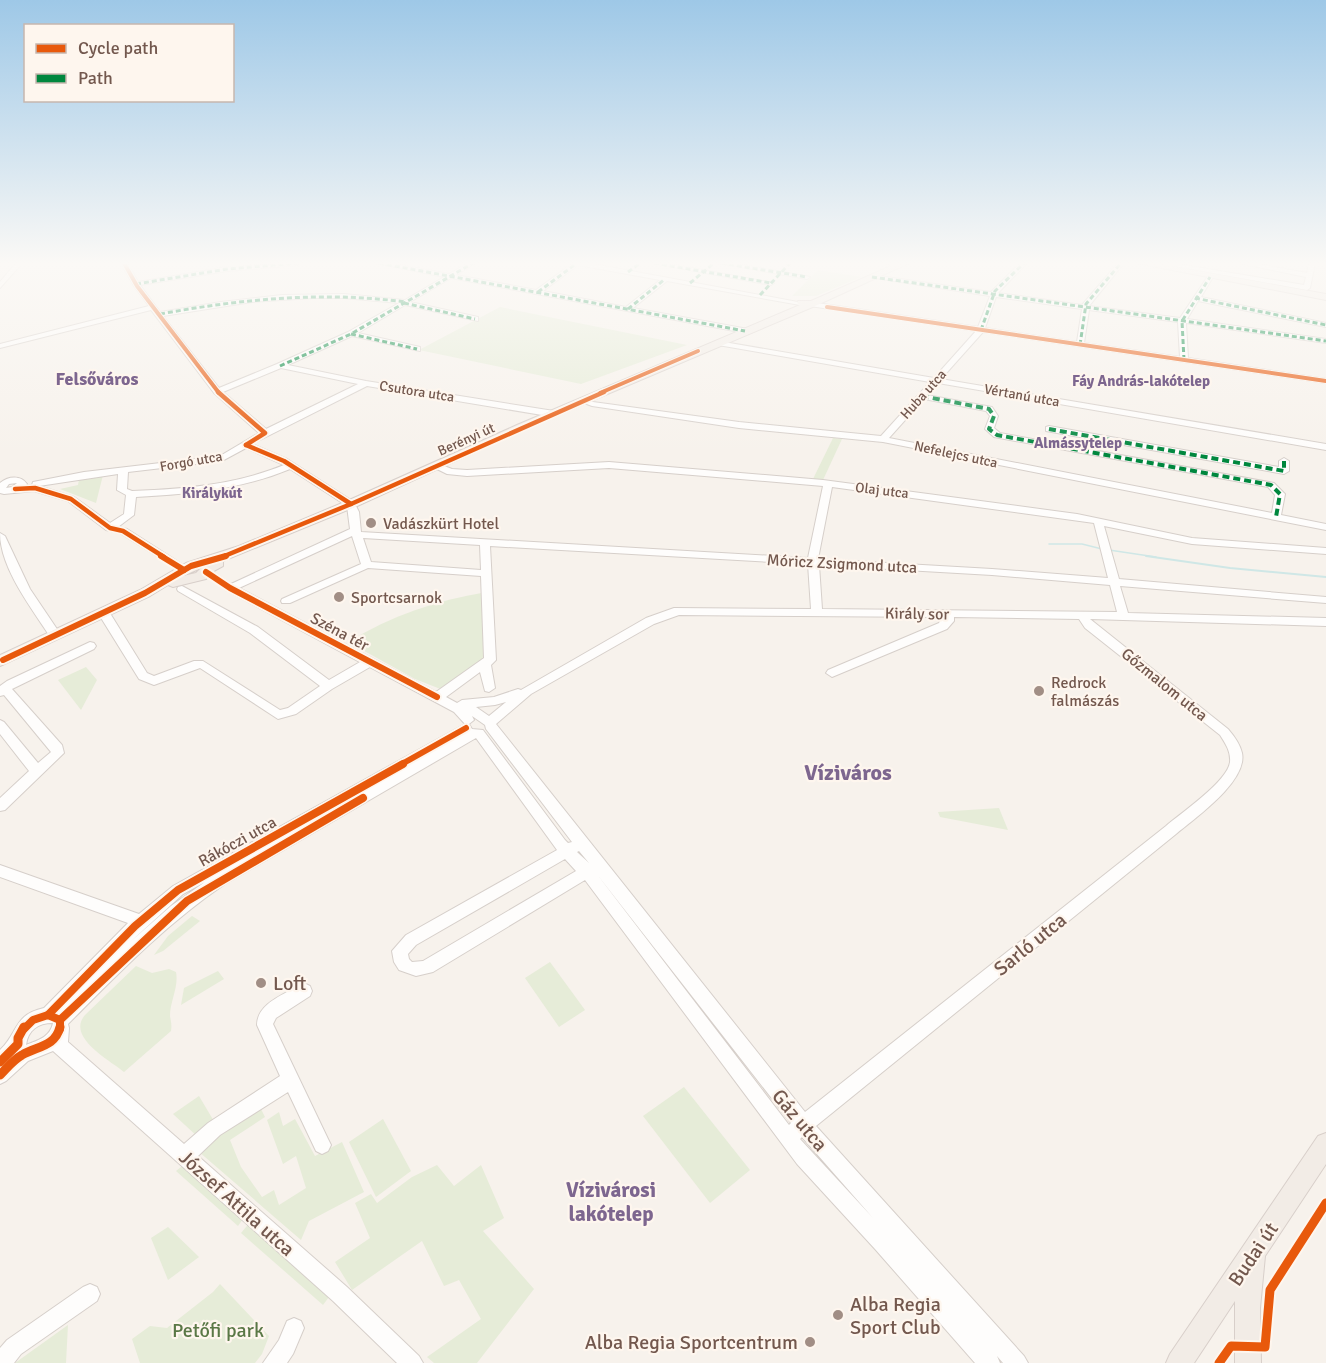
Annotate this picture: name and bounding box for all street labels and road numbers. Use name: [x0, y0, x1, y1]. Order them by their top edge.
street label: Huba utca: [897, 366, 950, 423]
street label: Csutora utca: [378, 377, 456, 406]
street label: Vértanú utca: [983, 380, 1061, 410]
street label: Berényi út: [435, 419, 498, 460]
street label: Nefelejcs utca: [913, 437, 999, 472]
street label: Forgó utca: [159, 448, 224, 475]
street label: Olaj utca: [854, 479, 910, 502]
street label: Móricz Zsigmond utca: [766, 550, 918, 578]
street label: Király sor: [885, 603, 949, 625]
street label: Széna tér: [307, 608, 372, 656]
street label: Gőzmalom utca: [1117, 644, 1212, 726]
street label: Rákóczi utca: [195, 812, 280, 871]
street label: Sarló utca: [989, 907, 1072, 981]
street label: Gáz utca: [766, 1084, 833, 1157]
street label: József Attila utca: [174, 1145, 300, 1262]
street label: Budai út: [1223, 1218, 1284, 1291]

